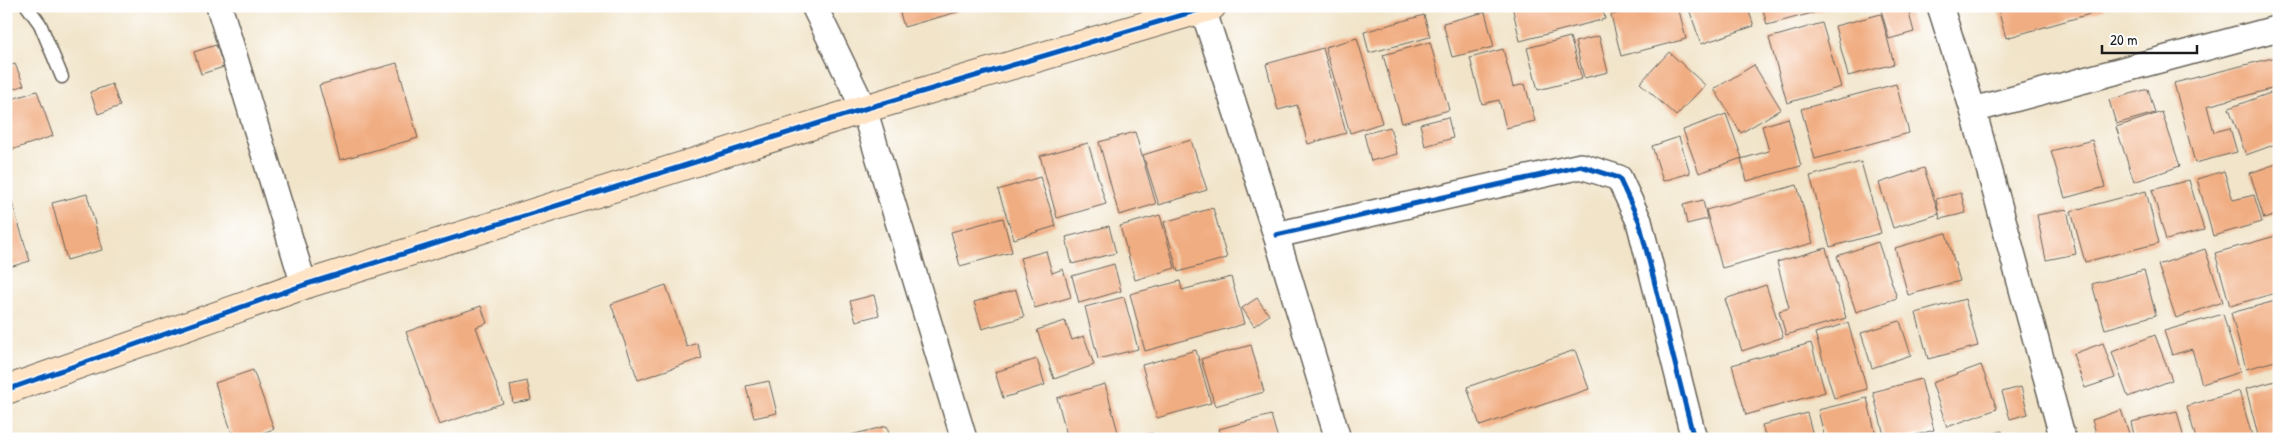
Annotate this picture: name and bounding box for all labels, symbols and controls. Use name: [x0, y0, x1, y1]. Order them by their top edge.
scale bar: [2102, 22, 2198, 54]
text: 20 m: [2110, 29, 2137, 50]

